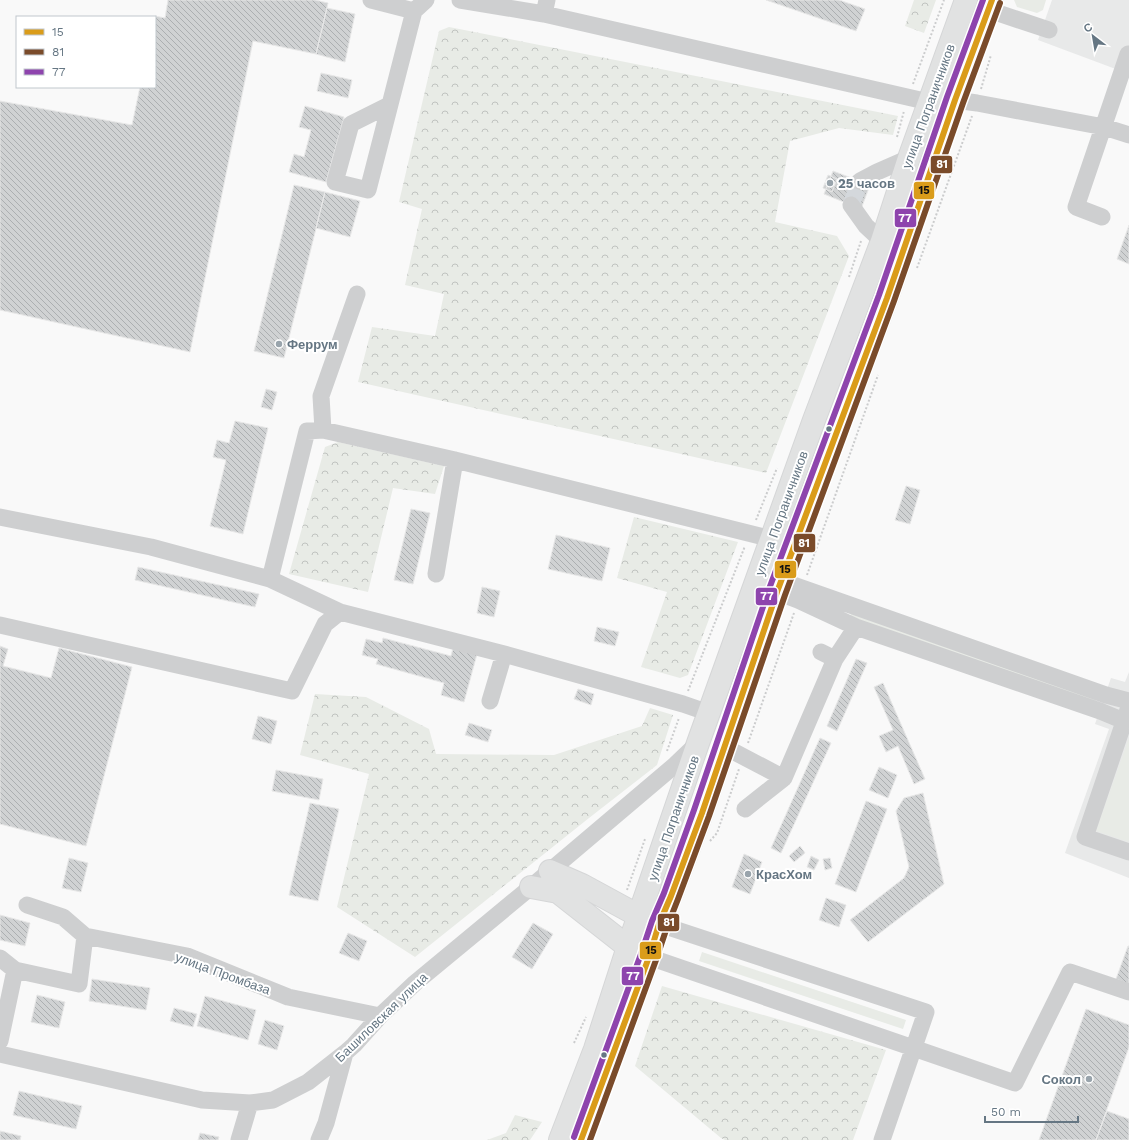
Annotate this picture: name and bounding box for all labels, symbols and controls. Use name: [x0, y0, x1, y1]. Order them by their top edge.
legend: [16, 16, 156, 88]
north arrow: [1073, 16, 1113, 56]
text: С: [1081, 20, 1095, 35]
text: 15: [52, 25, 64, 39]
street label: улица Пограничников: [899, 42, 958, 171]
text: 81: [52, 45, 64, 59]
text: 77: [52, 65, 66, 79]
line badge: 81: [930, 155, 953, 174]
text: 81: [936, 158, 948, 171]
place label: 25 часов: [838, 176, 895, 191]
marker: 25 часов: [825, 178, 835, 188]
line badge: 15: [913, 181, 935, 200]
text: 15: [918, 184, 930, 197]
line badge: 77: [894, 208, 917, 228]
text: 77: [898, 212, 912, 225]
place label: Феррум: [287, 337, 338, 352]
marker: Феррум: [274, 339, 284, 349]
unlabelled marker: [824, 424, 834, 434]
street label: улица Пограничников: [752, 449, 811, 578]
line badge: 81: [793, 533, 816, 553]
text: 81: [798, 537, 810, 550]
line badge: 15: [774, 560, 797, 579]
text: 15: [779, 563, 791, 576]
line badge: 77: [755, 587, 778, 606]
text: 77: [760, 590, 774, 603]
street label: улица Пограничников: [645, 753, 702, 883]
place label: КрасХом: [756, 867, 812, 882]
marker: КрасХом: [743, 869, 753, 879]
line badge: 81: [657, 913, 680, 932]
text: 81: [663, 916, 675, 929]
line badge: 15: [639, 941, 662, 960]
text: 15: [645, 944, 657, 957]
street label: улица Промбаза: [173, 949, 273, 998]
line badge: 77: [621, 966, 644, 986]
street label: Башиловская улица: [332, 969, 431, 1065]
text: 77: [626, 970, 640, 983]
unlabelled marker: [599, 1050, 609, 1060]
place label: Сокол: [1041, 1072, 1081, 1087]
marker: Сокол: [1084, 1074, 1094, 1084]
scale bar: [985, 1098, 1078, 1124]
text: 50 m: [991, 1105, 1021, 1119]

